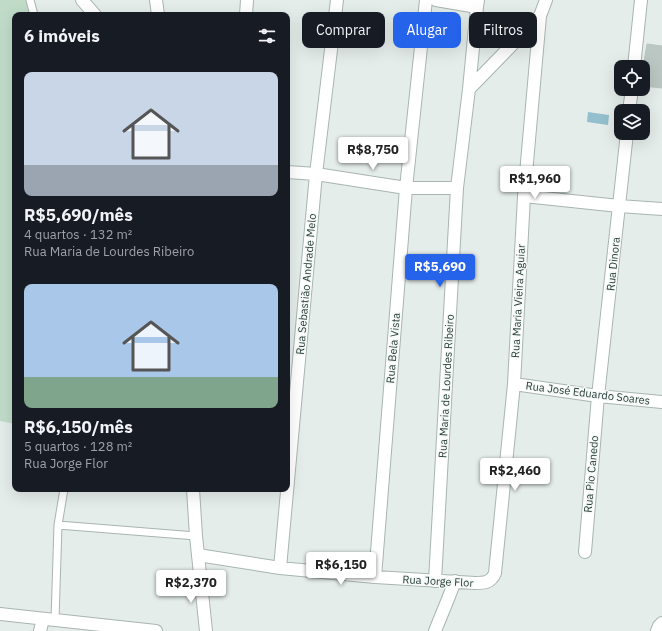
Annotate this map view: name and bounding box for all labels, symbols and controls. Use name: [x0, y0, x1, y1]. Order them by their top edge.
chip: Comprar: [302, 12, 385, 48]
chip: Alugar: [393, 12, 461, 48]
chip: Filtros: [469, 12, 537, 48]
text: 6 imóveis: [24, 25, 100, 47]
icon: filters: [256, 25, 278, 47]
map controls: [614, 60, 650, 140]
button: locate: [614, 60, 650, 96]
icon: home: [115, 98, 187, 170]
button: layers: [614, 104, 650, 140]
pin: R$8,750: [336, 137, 410, 171]
text: R$8,750: [347, 141, 399, 158]
pin: R$1,960: [498, 166, 572, 200]
text: R$1,960: [509, 170, 561, 187]
text: R$5,690/mês: [24, 204, 133, 226]
street label: Rua Sebastião Andrade Melo: [293, 213, 319, 355]
text: 4 quartos · 132 m²: [24, 226, 132, 243]
street label: Rua Dinora: [603, 236, 623, 292]
text: Rua Maria de Lourdes Ribeiro: [24, 243, 194, 260]
street label: Rua Maria Vieira Aguiar: [508, 244, 528, 358]
pin: R$5,690: [403, 254, 477, 288]
text: R$5,690: [414, 258, 466, 275]
icon: home: [115, 310, 187, 382]
street label: Rua Bela Vista: [383, 312, 403, 384]
street label: Rua Maria de Lourdes Ribeiro: [435, 314, 457, 458]
street label: Rua José Eduardo Soares: [525, 378, 651, 408]
text: R$6,150/mês: [24, 416, 133, 438]
street label: Rua Pio Canedo: [581, 435, 601, 513]
text: 5 quartos · 128 m²: [24, 438, 132, 455]
text: Rua Jorge Flor: [24, 455, 108, 472]
pin: R$2,460: [478, 458, 552, 492]
text: R$2,460: [489, 462, 541, 479]
pin: R$6,150: [304, 552, 378, 586]
text: R$6,150: [315, 556, 367, 573]
pin: R$2,370: [154, 570, 228, 604]
street label: Rua Jorge Flor: [402, 572, 474, 590]
text: R$2,370: [165, 574, 217, 591]

